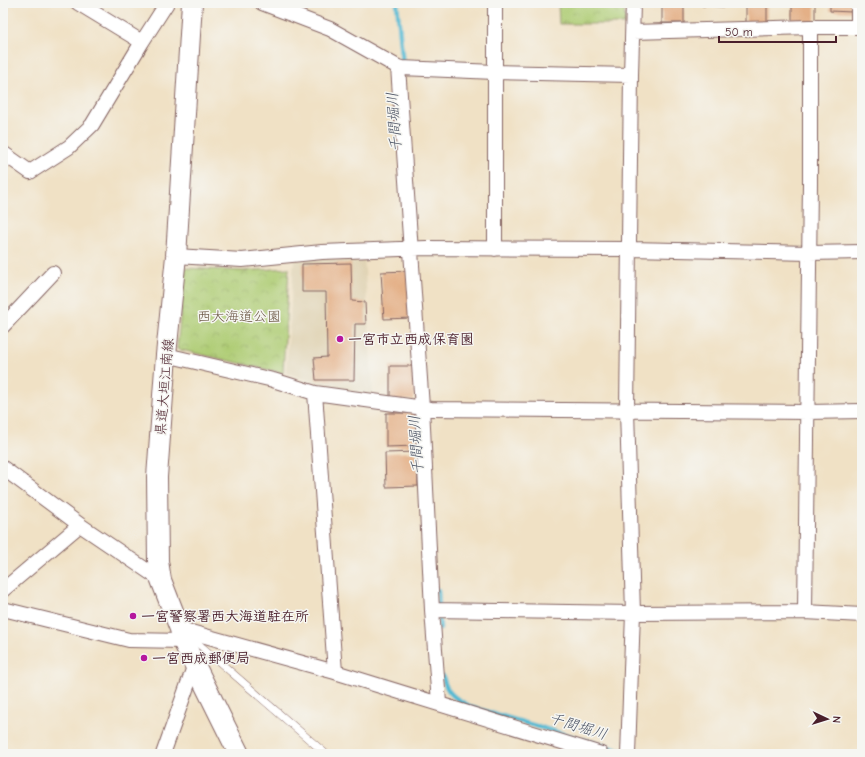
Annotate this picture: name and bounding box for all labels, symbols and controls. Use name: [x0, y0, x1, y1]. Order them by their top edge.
scale bar: [719, 18, 836, 44]
text: 50 m: [725, 25, 753, 39]
water label: 千間堀川: [383, 91, 405, 153]
park label: 西大海道公園: [197, 308, 281, 325]
place label: 一宮市立西成保育園: [348, 331, 474, 348]
marker: 一宮市立西成保育園: [335, 334, 345, 344]
street label: 県道大垣江南線: [152, 337, 177, 437]
water label: 千間堀川: [405, 414, 427, 476]
place label: 一宮警察署西大海道駐在所: [141, 608, 309, 625]
marker: 一宮警察署西大海道駐在所: [128, 611, 138, 621]
place label: 一宮西成郵便局: [152, 650, 250, 667]
marker: 一宮西成郵便局: [139, 653, 149, 663]
north arrow: [807, 699, 847, 739]
water label: 千間堀川: [547, 709, 609, 743]
text: N: [830, 716, 843, 724]

